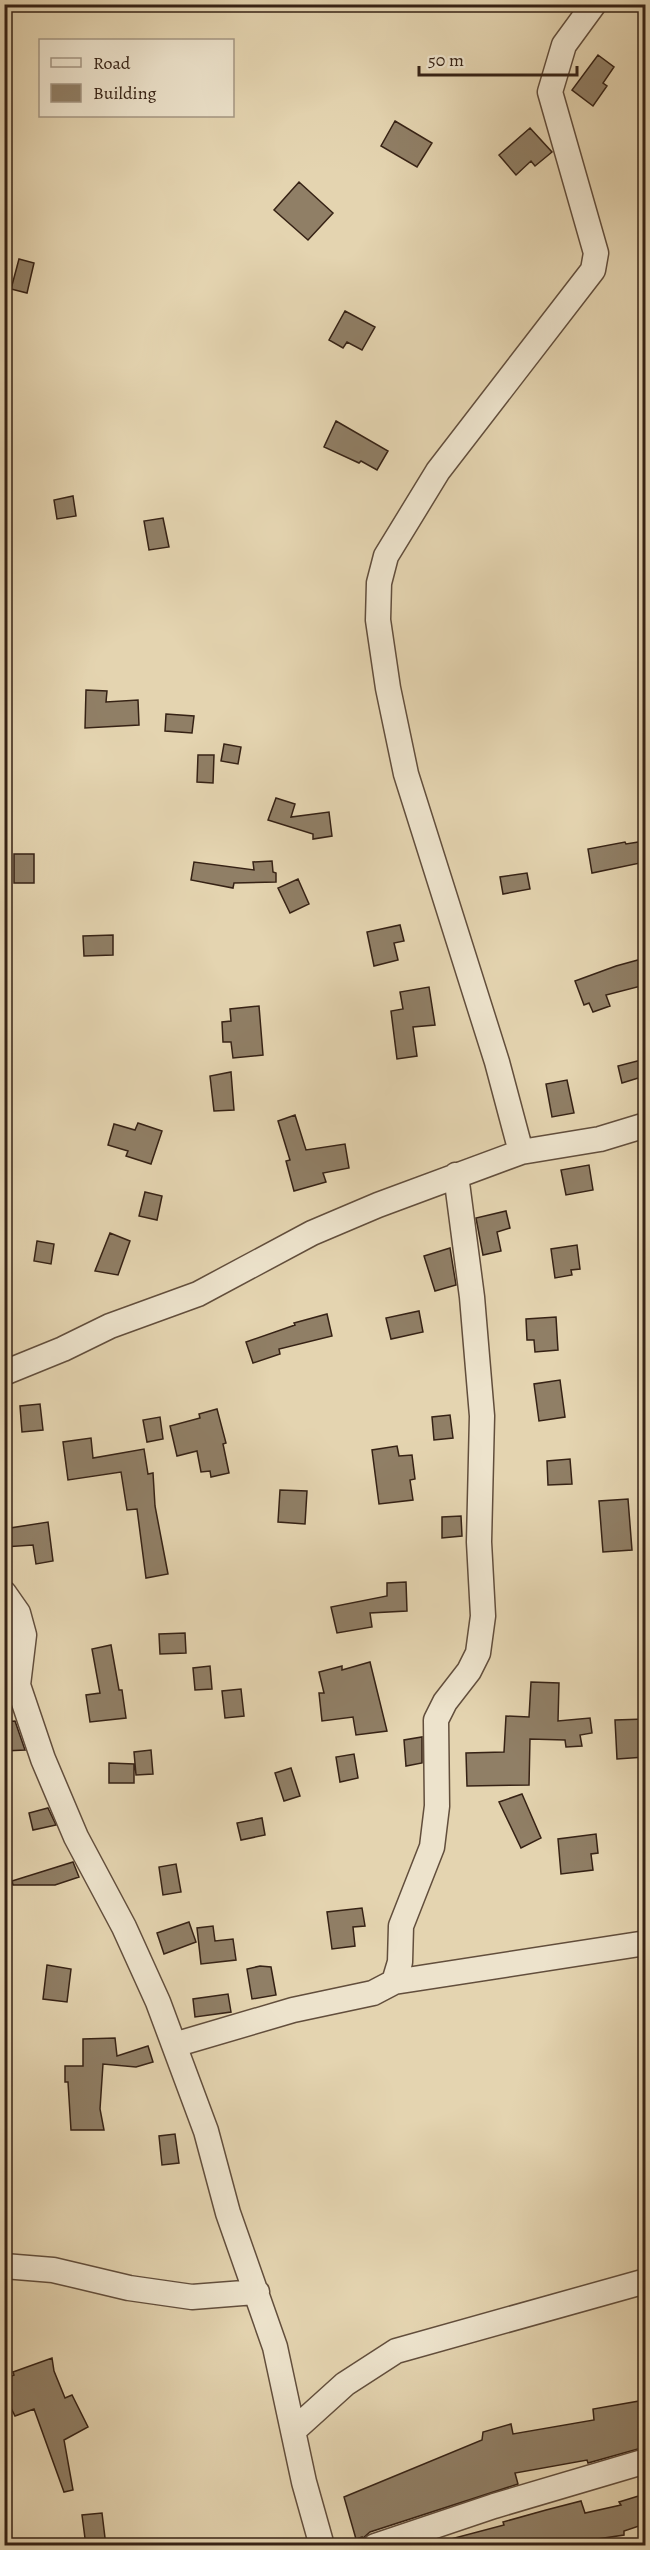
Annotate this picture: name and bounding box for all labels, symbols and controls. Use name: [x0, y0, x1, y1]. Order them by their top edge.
legend: [39, 39, 234, 117]
scale bar: [419, 39, 576, 77]
text: 50 m: [428, 48, 464, 72]
text: Road: [93, 51, 131, 75]
text: Building: [93, 81, 157, 105]

